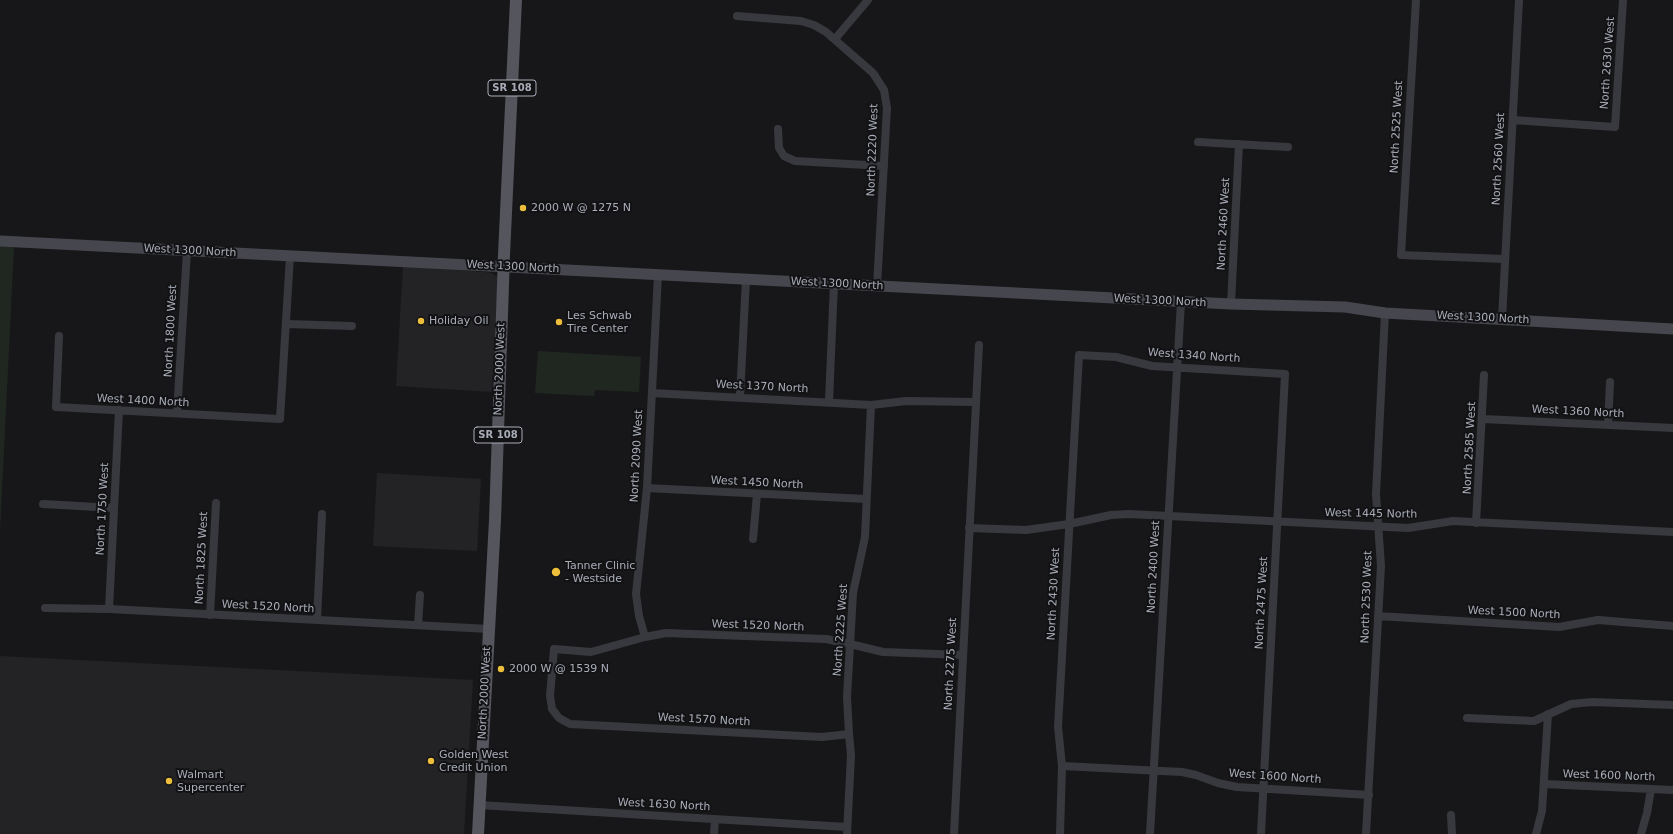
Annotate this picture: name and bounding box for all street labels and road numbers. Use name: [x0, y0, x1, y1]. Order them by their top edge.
street label: North 2630 West: [1598, 16, 1618, 110]
road number: SR 108: [488, 80, 536, 96]
street label: North 2525 West: [1388, 80, 1406, 174]
street label: North 2220 West: [865, 103, 881, 197]
street label: North 2560 West: [1490, 112, 1508, 206]
street label: North 2460 West: [1215, 177, 1233, 271]
street label: West 1300 North: [143, 242, 237, 260]
street label: West 1300 North: [466, 258, 560, 276]
street label: West 1300 North: [790, 275, 884, 293]
street label: North 1800 West: [162, 284, 180, 378]
street label: West 1300 North: [1113, 292, 1207, 310]
street label: West 1300 North: [1436, 309, 1530, 327]
street label: North 2000 West: [492, 322, 508, 416]
street label: West 1340 North: [1147, 346, 1241, 366]
street label: West 1370 North: [715, 378, 809, 396]
street label: West 1400 North: [96, 392, 190, 410]
street label: North 2585 West: [1461, 401, 1479, 495]
street label: West 1360 North: [1531, 403, 1625, 421]
street label: North 2090 West: [628, 409, 646, 503]
road number: SR 108: [474, 427, 522, 443]
street label: North 1750 West: [94, 462, 112, 556]
street label: West 1450 North: [710, 474, 804, 492]
street label: West 1445 North: [1324, 507, 1418, 521]
street label: North 1825 West: [193, 511, 211, 605]
street label: North 2400 West: [1145, 520, 1163, 614]
street label: North 2430 West: [1045, 547, 1063, 641]
street label: North 2530 West: [1359, 550, 1375, 644]
street label: North 2475 West: [1253, 556, 1271, 650]
street label: North 2225 West: [831, 583, 851, 677]
street label: West 1520 North: [221, 598, 315, 616]
street label: West 1500 North: [1467, 604, 1561, 622]
street label: North 2275 West: [942, 617, 960, 711]
street label: West 1520 North: [711, 618, 805, 634]
street label: North 2000 West: [476, 646, 494, 740]
street label: West 1570 North: [657, 711, 751, 729]
street label: West 1600 North: [1228, 767, 1322, 787]
street label: West 1600 North: [1562, 768, 1656, 784]
street label: West 1630 North: [617, 796, 711, 814]

